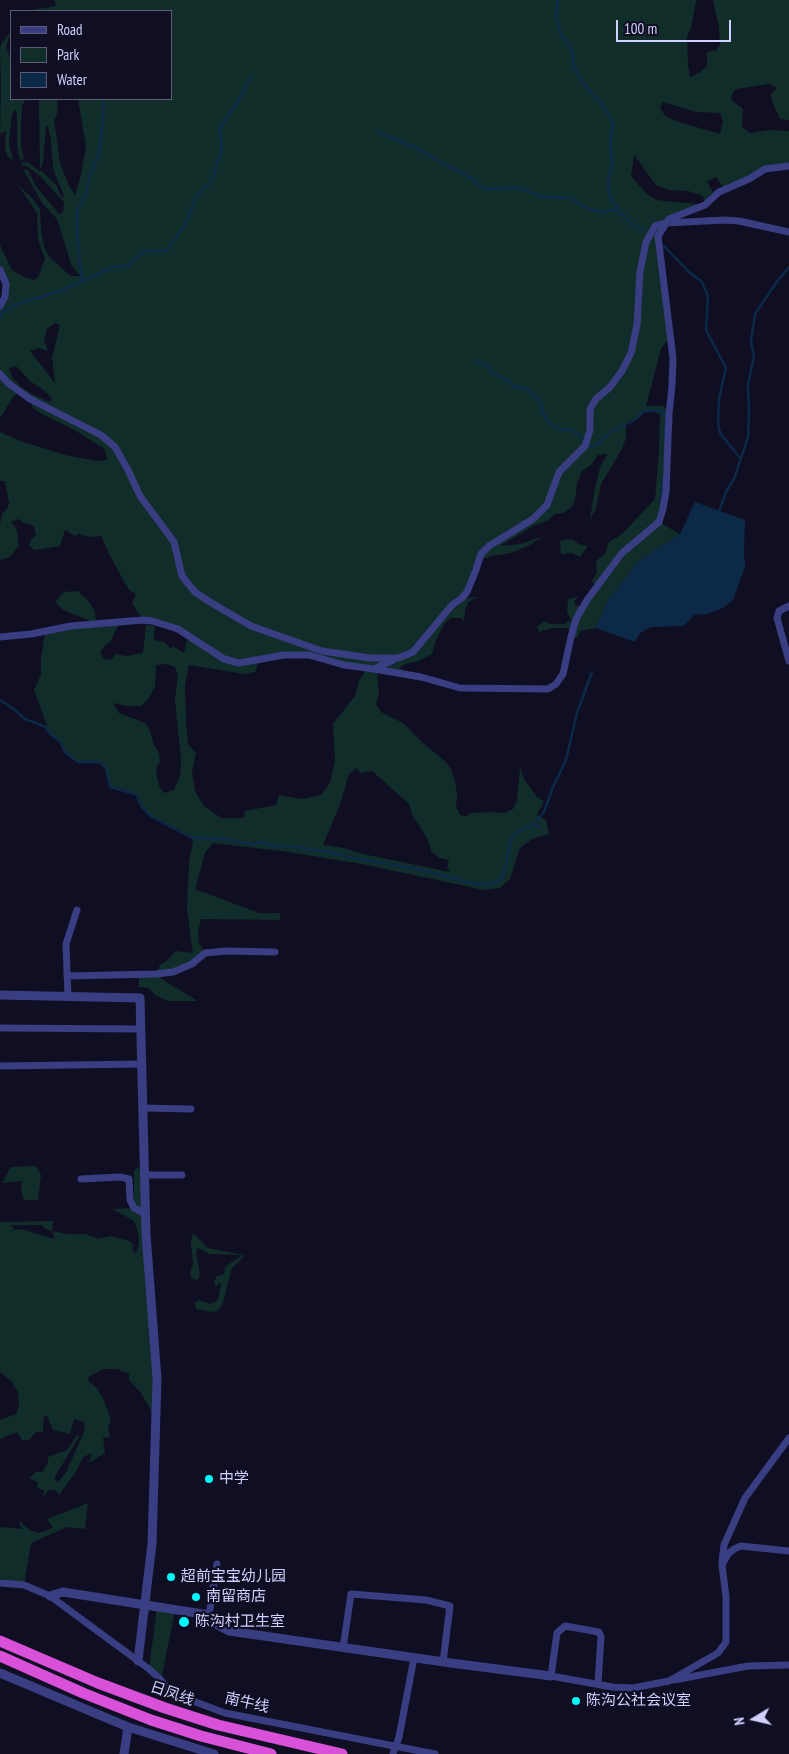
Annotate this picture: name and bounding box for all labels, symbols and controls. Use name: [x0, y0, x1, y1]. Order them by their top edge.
legend: [10, 10, 172, 100]
scale bar: [619, 10, 734, 42]
text: 100 m: [624, 19, 657, 38]
text: Road: [57, 20, 83, 39]
text: Park: [57, 45, 79, 64]
text: Water: [57, 70, 87, 89]
place label: 中学: [219, 1470, 249, 1488]
marker: 中学: [203, 1473, 215, 1485]
place label: 超前宝宝幼儿园: [181, 1568, 286, 1586]
marker: 超前宝宝幼儿园: [165, 1571, 177, 1583]
place label: 南留商店: [206, 1588, 266, 1606]
marker: 南留商店: [190, 1591, 202, 1603]
place label: 陈沟村卫生室: [195, 1613, 285, 1631]
marker: 陈沟村卫生室: [177, 1615, 191, 1629]
street label: 日凤线: [148, 1678, 196, 1710]
street label: 南牛线: [223, 1689, 271, 1717]
place label: 陈沟公社会议室: [586, 1692, 691, 1710]
north arrow: [729, 1694, 779, 1744]
marker: 陈沟公社会议室: [570, 1695, 582, 1707]
text: N: [730, 1716, 749, 1726]

